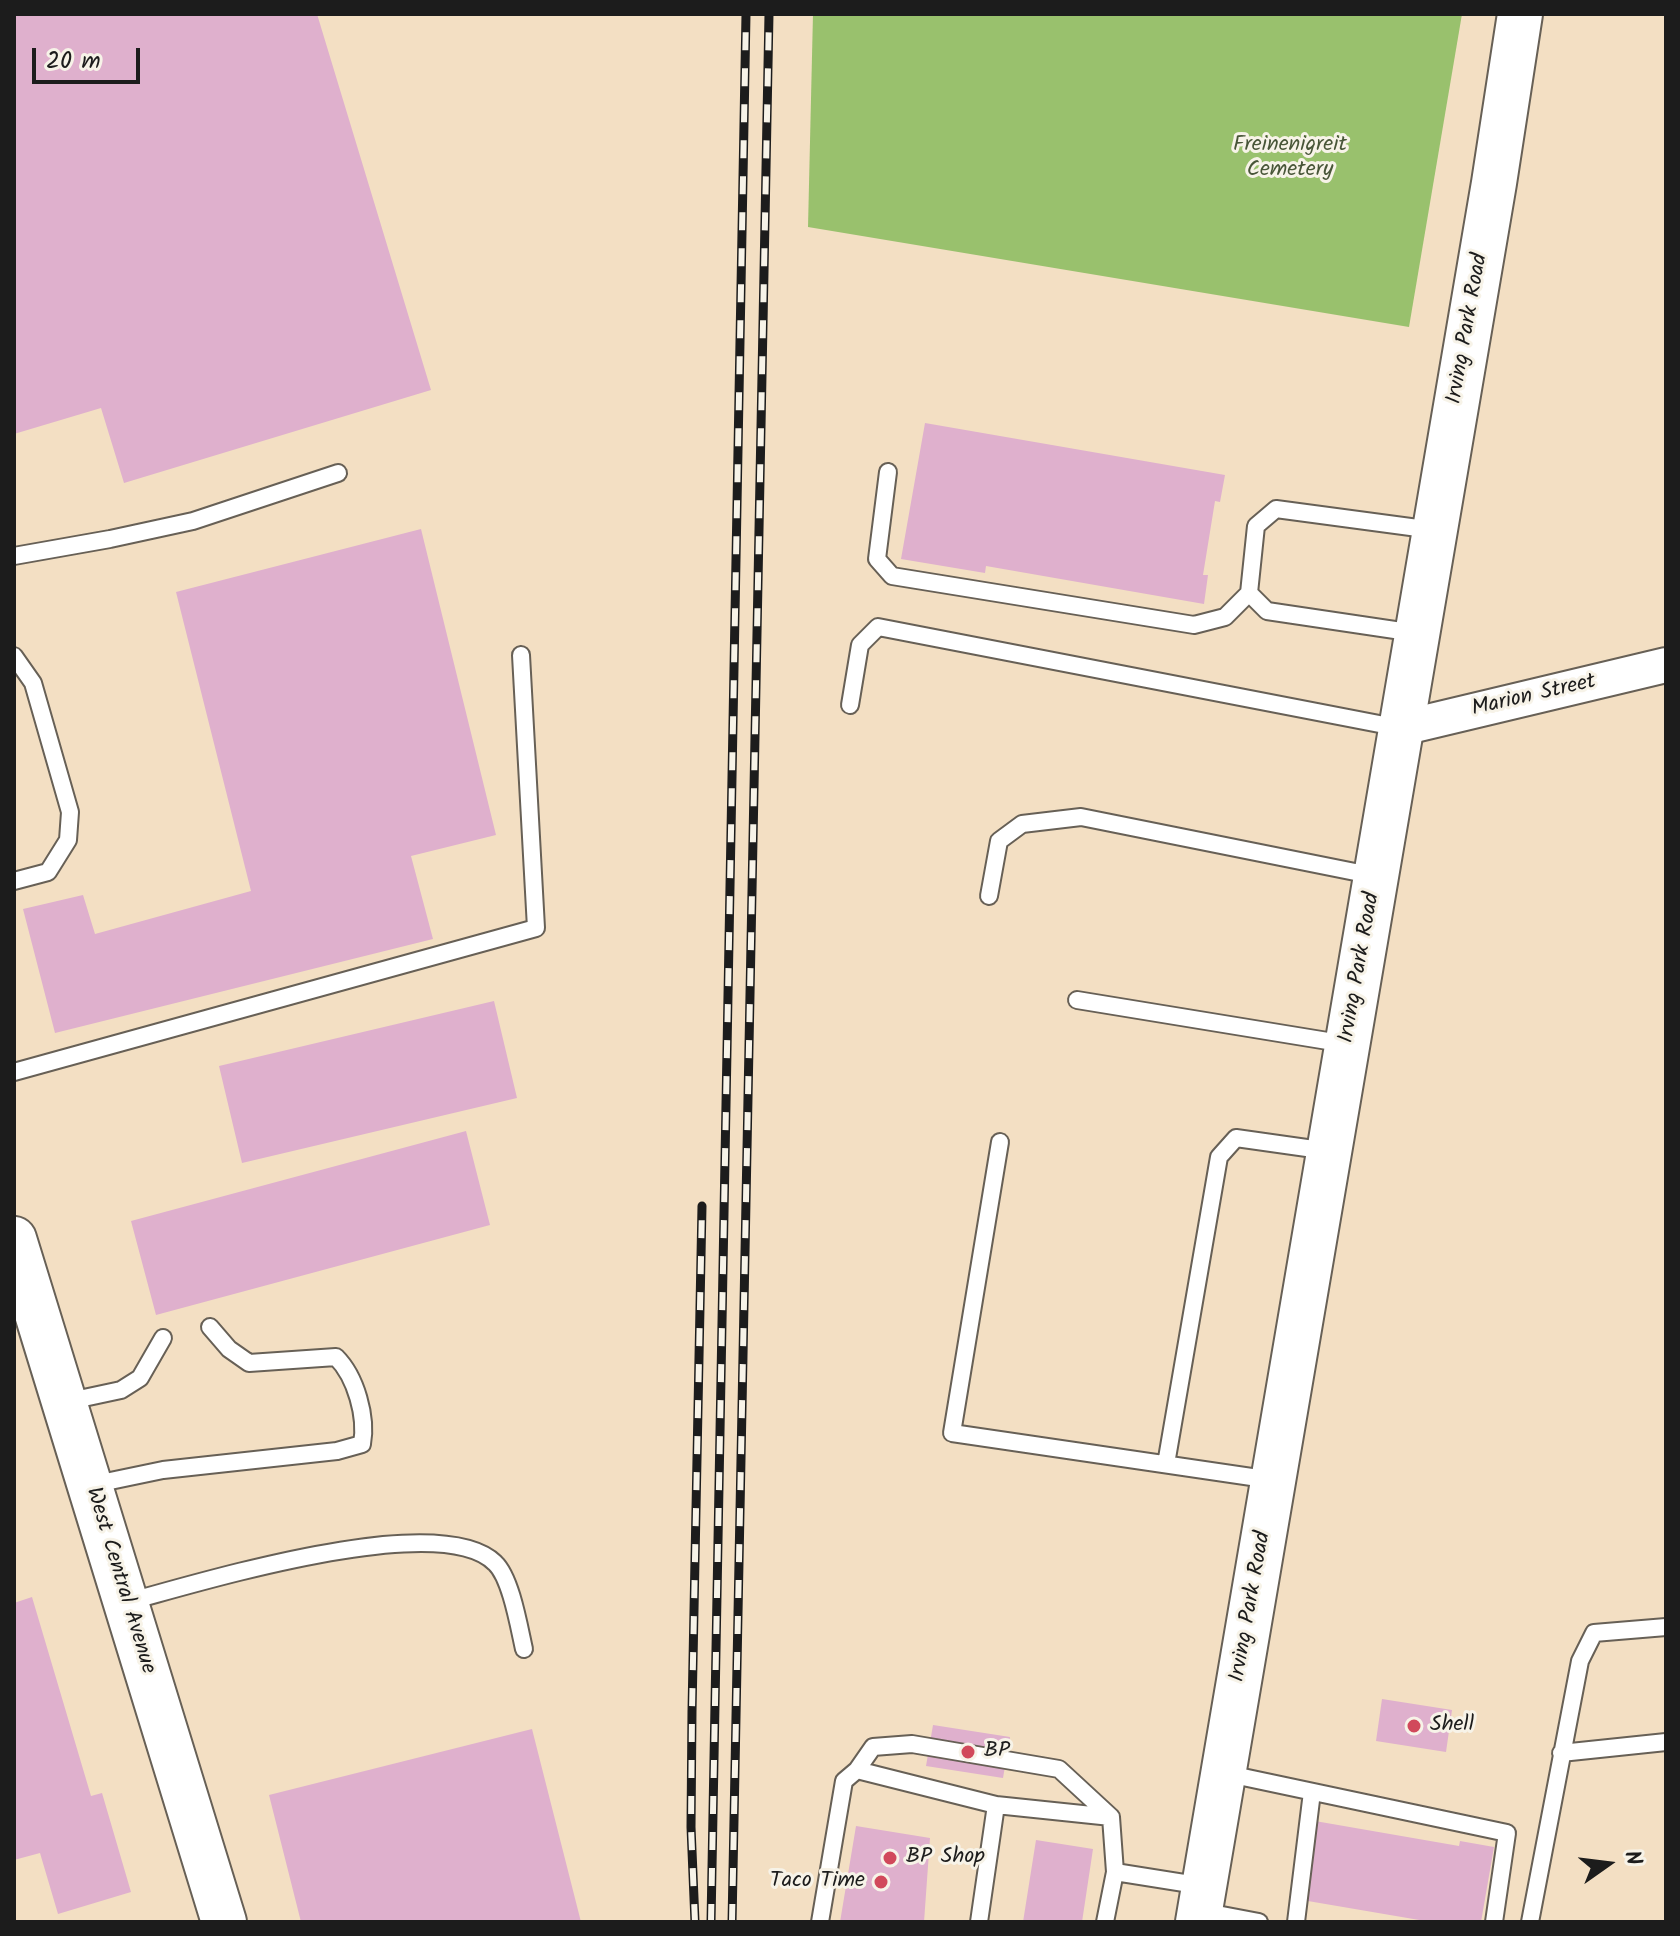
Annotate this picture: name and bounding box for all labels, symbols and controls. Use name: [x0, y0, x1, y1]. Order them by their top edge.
scale bar: [36, 32, 144, 82]
text: 20 m: [46, 42, 101, 81]
park label: Freinenigreit Cemetery: [1233, 133, 1347, 184]
street label: Irving Park Road: [1443, 252, 1495, 406]
street label: Marion Street: [1469, 670, 1599, 724]
street label: Irving Park Road: [1335, 891, 1387, 1045]
street label: West Central Avenue: [78, 1485, 160, 1677]
street label: Irving Park Road: [1226, 1530, 1278, 1684]
place label: Shell: [1430, 1713, 1474, 1739]
marker: Shell: [1405, 1717, 1423, 1735]
place label: BP: [984, 1739, 1010, 1765]
marker: BP: [959, 1743, 977, 1761]
north arrow: [1568, 1824, 1648, 1904]
place label: BP Shop: [906, 1845, 985, 1871]
text: N: [1613, 1847, 1650, 1869]
marker: BP Shop: [881, 1849, 899, 1867]
place label: Taco Time: [770, 1869, 865, 1895]
marker: Taco Time: [872, 1873, 890, 1891]

